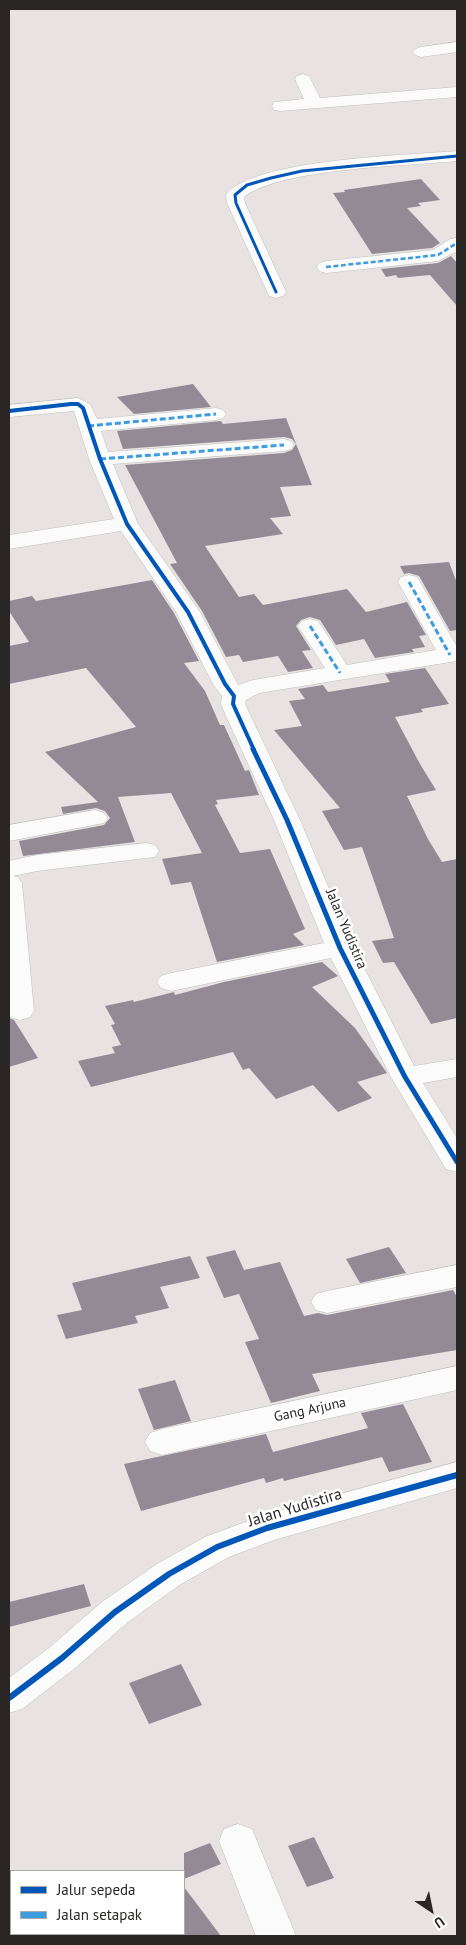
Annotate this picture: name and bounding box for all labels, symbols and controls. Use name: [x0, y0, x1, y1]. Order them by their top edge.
street label: Jalan Yudistira: [322, 887, 370, 971]
street label: Gang Arjuna: [272, 1394, 348, 1426]
street label: Jalan Yudistira: [246, 1485, 344, 1531]
legend: [10, 1870, 185, 1935]
text: Jalur sepeda: [57, 1880, 136, 1899]
north arrow: [406, 1885, 456, 1935]
text: Jalan setapak: [57, 1905, 142, 1924]
text: U: [431, 1913, 448, 1932]

